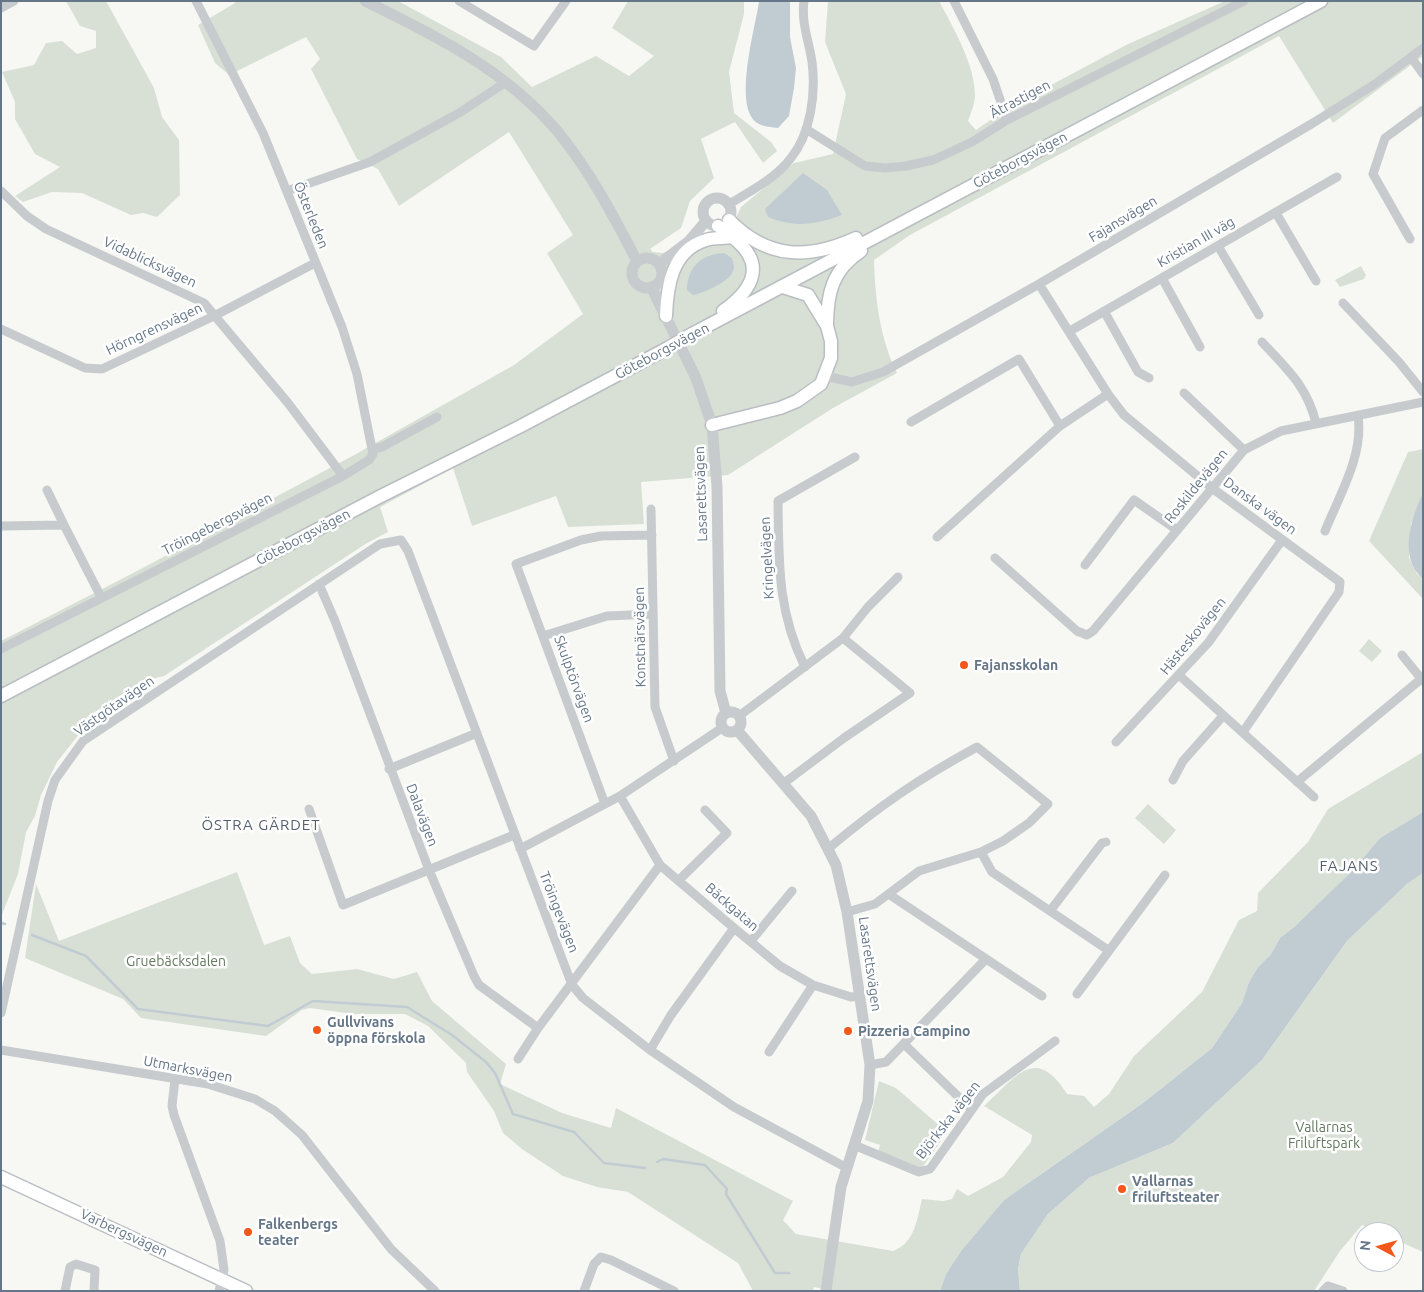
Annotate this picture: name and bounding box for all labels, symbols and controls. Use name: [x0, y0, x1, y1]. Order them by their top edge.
street label: Ätrastigen: [987, 76, 1053, 122]
street label: Göteborgsvägen: [970, 128, 1070, 192]
street label: Österleden: [290, 179, 332, 251]
street label: Fajansvägen: [1086, 192, 1160, 246]
street label: Kristian III väg: [1154, 213, 1238, 271]
street label: Vidablicksvägen: [101, 233, 199, 291]
street label: Hörngrensvägen: [103, 299, 205, 359]
street label: Göteborgsvägen: [612, 319, 712, 383]
street label: Roskildevägen: [1161, 445, 1231, 527]
street label: Lasarettsvägen: [691, 446, 711, 542]
street label: Danska vägen: [1220, 474, 1300, 538]
street label: Tröingebergsvägen: [159, 489, 275, 559]
street label: Göteborgsvägen: [253, 505, 353, 569]
street label: Kringelvägen: [756, 516, 778, 600]
street label: Konstnärsvägen: [631, 587, 649, 687]
street label: Hästeskovägen: [1157, 594, 1229, 678]
street label: Skulptörvägen: [550, 633, 598, 725]
place label: Fajansskolan: [974, 657, 1058, 673]
marker: Fajansskolan: [958, 659, 970, 671]
street label: Västgötavägen: [71, 672, 157, 740]
street label: Dalavägen: [402, 781, 442, 849]
district label: ÖSTRA GÄRDET: [200, 816, 322, 834]
district label: FAJANS: [1319, 857, 1379, 875]
street label: Tröingevägen: [536, 869, 582, 955]
street label: Bäckgatan: [702, 879, 762, 935]
street label: Lasarettsvägen: [855, 916, 885, 1012]
park label: Gruebäcksdalen: [126, 953, 226, 969]
place label: Gullvivans öppna förskola: [327, 1014, 426, 1046]
place label: Pizzeria Campino: [858, 1023, 971, 1039]
marker: Gullvivans öppna förskola: [311, 1024, 323, 1036]
marker: Pizzeria Campino: [842, 1025, 854, 1037]
street label: Utmarksvägen: [142, 1052, 234, 1086]
street label: Björkska vägen: [912, 1078, 984, 1162]
park label: Vallarnas Friluftspark: [1288, 1119, 1360, 1152]
place label: Vallarnas friluftsteater: [1132, 1173, 1219, 1206]
marker: Vallarnas friluftsteater: [1116, 1183, 1128, 1195]
street label: Varbergsvägen: [78, 1205, 170, 1261]
place label: Falkenbergs teater: [258, 1216, 338, 1248]
north arrow: [1354, 1222, 1404, 1272]
marker: Falkenbergs teater: [242, 1226, 254, 1238]
text: N: [1357, 1240, 1374, 1252]

